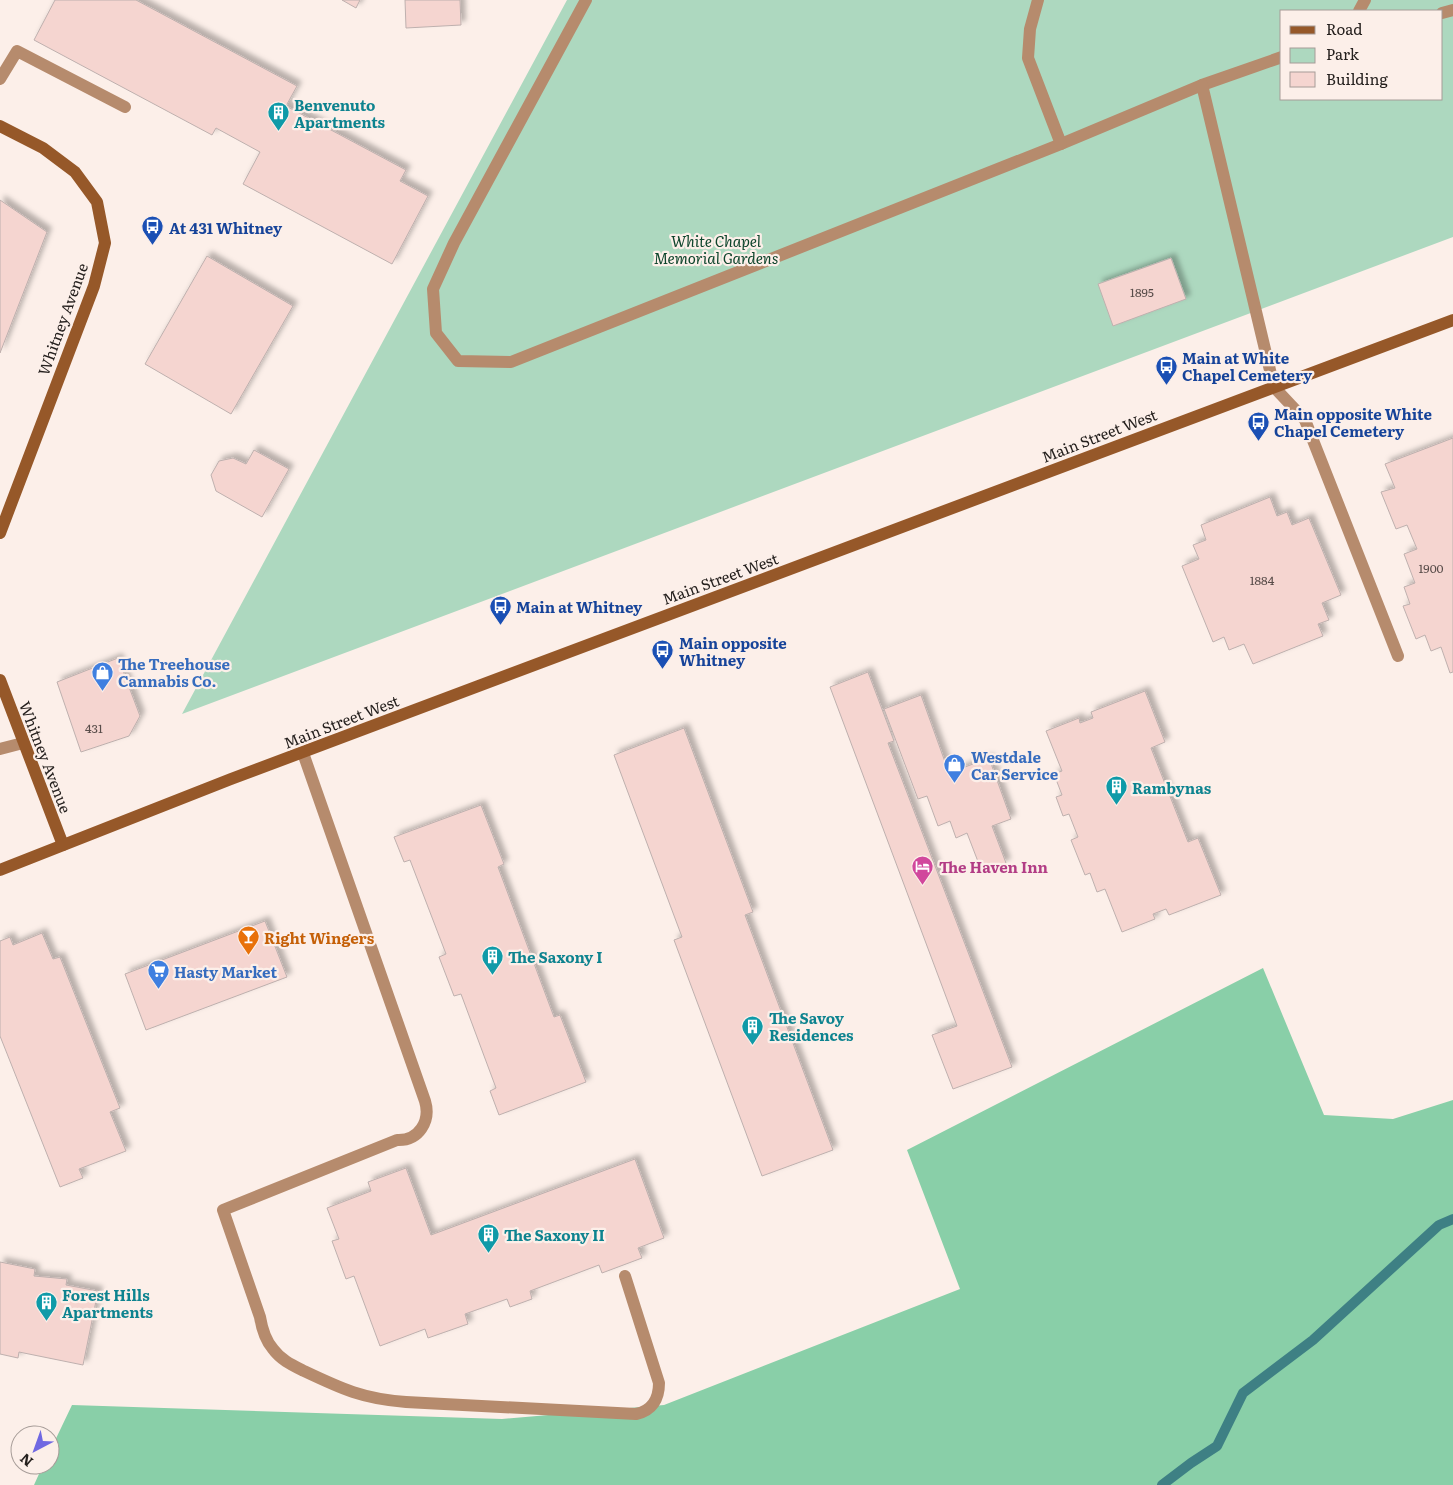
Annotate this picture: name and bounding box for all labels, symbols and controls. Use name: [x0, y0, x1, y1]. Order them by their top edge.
legend: [1280, 10, 1443, 100]
text: Road: [1326, 17, 1362, 40]
text: Park: [1326, 42, 1360, 65]
text: Building: [1326, 67, 1388, 90]
place label: Benvenuto Apartments: [294, 93, 386, 133]
building icon: Benvenuto Apartments: [266, 101, 290, 132]
bus stop icon: At 431 Whitney: [141, 215, 165, 246]
place label: At 431 Whitney: [169, 216, 283, 239]
park label: White Chapel Memorial Gardens: [654, 229, 778, 269]
street label: Whitney Avenue: [31, 259, 93, 379]
house number: 1895: [1130, 283, 1154, 301]
place label: Main at White Chapel Cemetery: [1182, 346, 1313, 386]
bus stop icon: Main at White Chapel Cemetery: [1154, 354, 1178, 385]
street label: Main Street West: [1038, 402, 1160, 468]
place label: Main opposite White Chapel Cemetery: [1274, 402, 1432, 442]
bus stop icon: Main opposite White Chapel Cemetery: [1246, 410, 1270, 441]
street label: Main Street West: [659, 546, 781, 610]
house number: 1900: [1418, 559, 1444, 577]
house number: 1884: [1250, 571, 1275, 589]
bus stop icon: Main at Whitney: [488, 594, 512, 625]
place label: Main at Whitney: [516, 595, 643, 618]
place label: Main opposite Whitney: [679, 631, 787, 671]
bus stop icon: Main opposite Whitney: [651, 639, 675, 670]
place label: The Treehouse Cannabis Co.: [118, 652, 231, 692]
shop icon: The Treehouse Cannabis Co.: [90, 660, 114, 691]
street label: Main Street West: [280, 688, 402, 754]
street label: Whitney Avenue: [14, 698, 78, 817]
house number: 431: [85, 719, 103, 737]
place label: Westdale Car Service: [971, 745, 1059, 785]
shop icon: Westdale Car Service: [943, 753, 967, 784]
building icon: Rambynas: [1104, 775, 1128, 806]
place label: Rambynas: [1132, 776, 1212, 799]
hotel icon: The Haven Inn: [911, 854, 935, 885]
place label: The Haven Inn: [939, 855, 1049, 878]
bar icon: Right Wingers: [236, 925, 260, 956]
place label: Right Wingers: [264, 926, 375, 949]
building icon: The Saxony I: [480, 944, 504, 975]
place label: The Saxony I: [508, 945, 603, 968]
supermarket icon: Hasty Market: [146, 959, 170, 990]
place label: Hasty Market: [174, 960, 277, 983]
place label: The Savoy Residences: [769, 1006, 854, 1046]
building icon: The Savoy Residences: [741, 1014, 765, 1045]
building icon: The Saxony II: [476, 1222, 500, 1253]
place label: The Saxony II: [504, 1223, 605, 1246]
place label: Forest Hills Apartments: [62, 1283, 154, 1323]
building icon: Forest Hills Apartments: [34, 1291, 58, 1322]
north arrow: [10, 1425, 60, 1475]
text: N: [15, 1449, 37, 1472]

